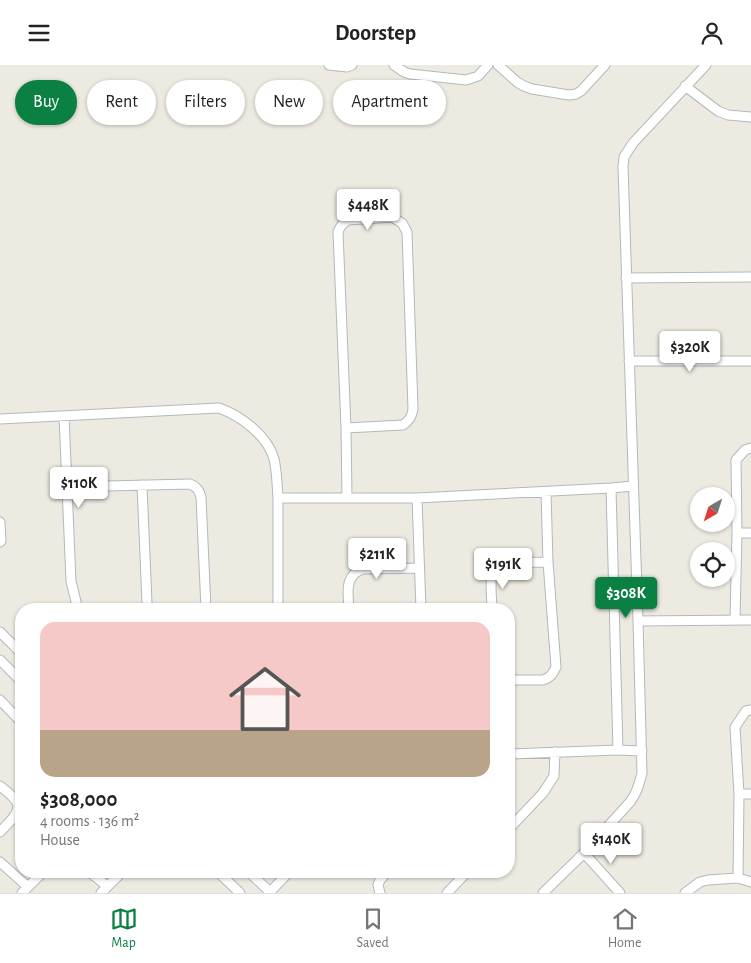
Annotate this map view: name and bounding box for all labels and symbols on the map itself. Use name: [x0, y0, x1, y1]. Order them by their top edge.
pin: $448K: [333, 189, 403, 231]
pin: $320K: [655, 331, 725, 373]
pin: $110K: [44, 467, 114, 509]
north arrow: [690, 487, 735, 533]
pin: $211K: [342, 537, 412, 580]
pin: $191K: [468, 547, 538, 590]
pin: $308K: [591, 577, 661, 619]
pin: $140K: [576, 823, 646, 865]

